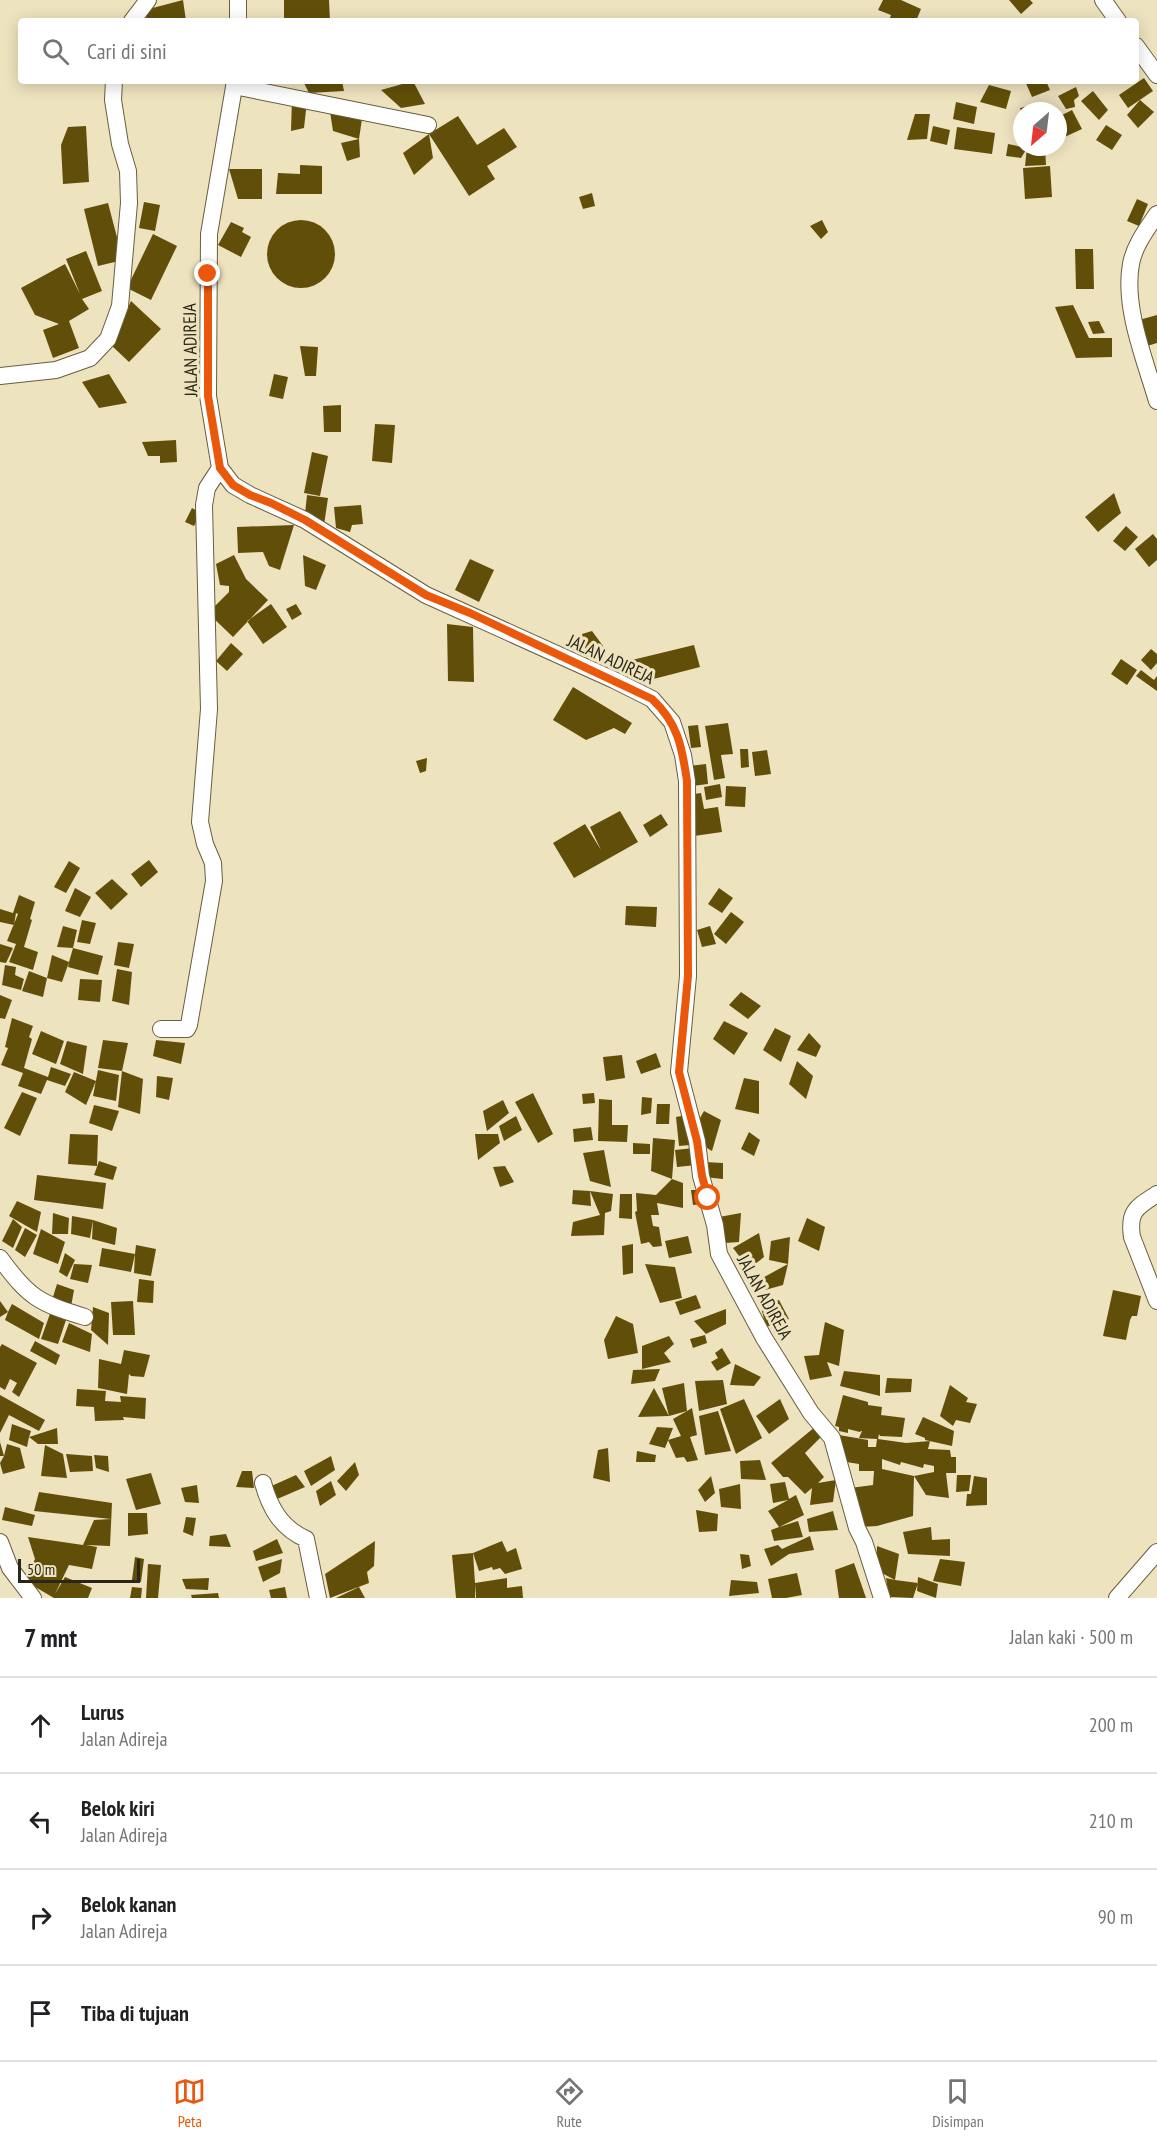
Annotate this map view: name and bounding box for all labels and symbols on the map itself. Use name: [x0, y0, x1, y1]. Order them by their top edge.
north arrow: [1013, 102, 1067, 156]
route end: [194, 260, 220, 286]
street label: JALAN ADIREJA: [178, 303, 202, 398]
street label: JALAN ADIREJA: [563, 628, 659, 689]
route start: [694, 1184, 720, 1210]
street label: JALAN ADIREJA: [732, 1250, 798, 1344]
scale bar: [18, 1556, 140, 1584]

